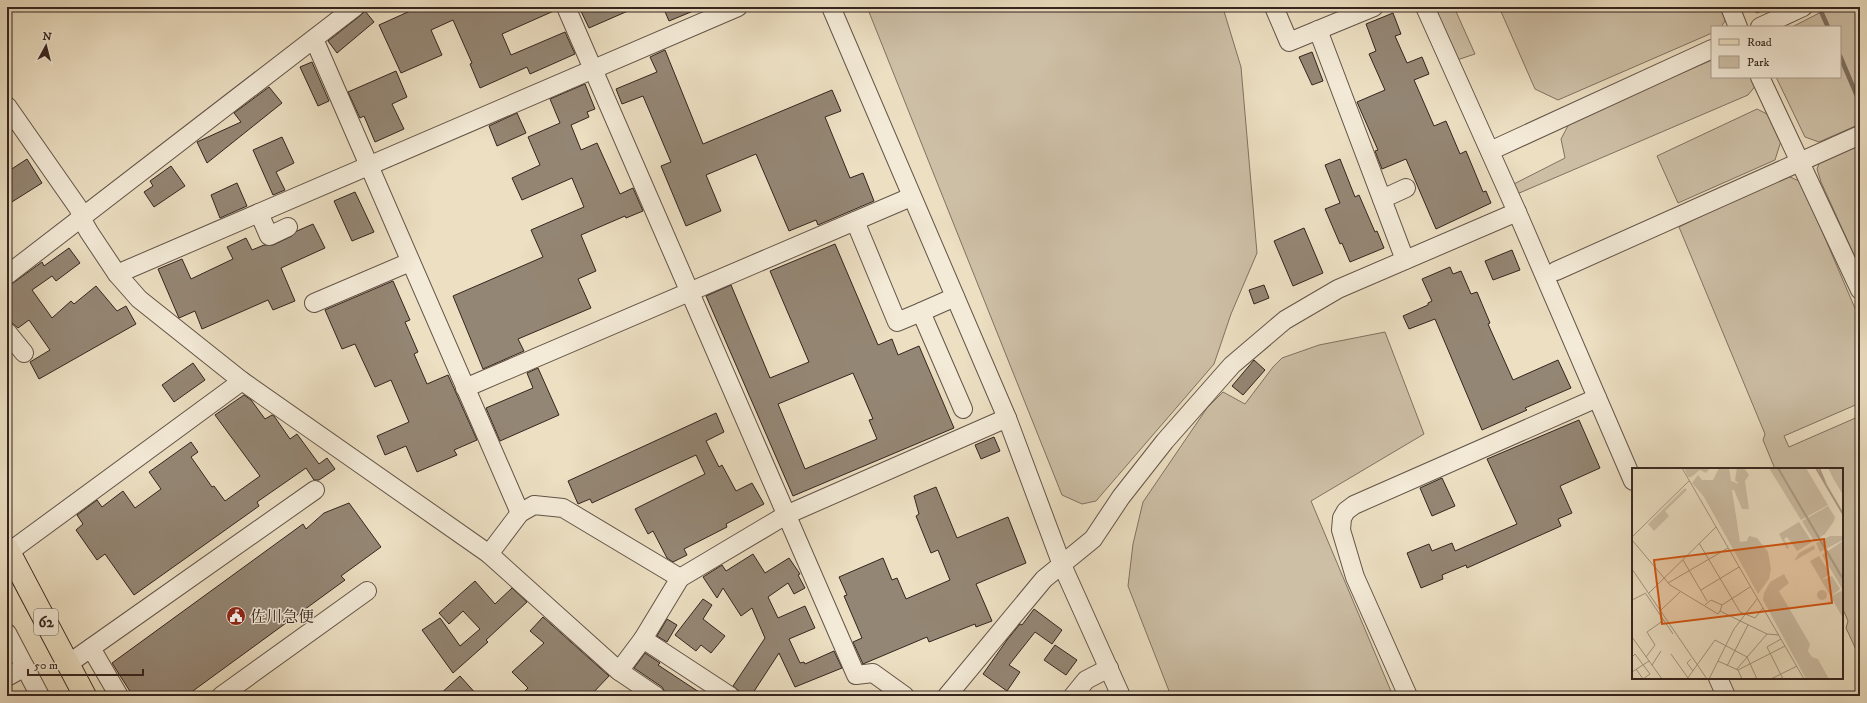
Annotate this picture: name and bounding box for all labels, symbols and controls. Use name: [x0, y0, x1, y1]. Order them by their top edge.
north arrow: [26, 26, 66, 66]
legend: [1711, 26, 1841, 78]
text: N: [42, 30, 52, 45]
text: Road: [1747, 35, 1772, 50]
text: Park: [1747, 55, 1769, 70]
inset map: [1632, 468, 1843, 679]
public building icon: 佐川急便: [225, 605, 247, 627]
place label: 佐川急便: [250, 607, 314, 627]
road number: 62: [34, 609, 58, 635]
scale bar: [28, 651, 143, 677]
text: 50 m: [34, 658, 58, 673]

